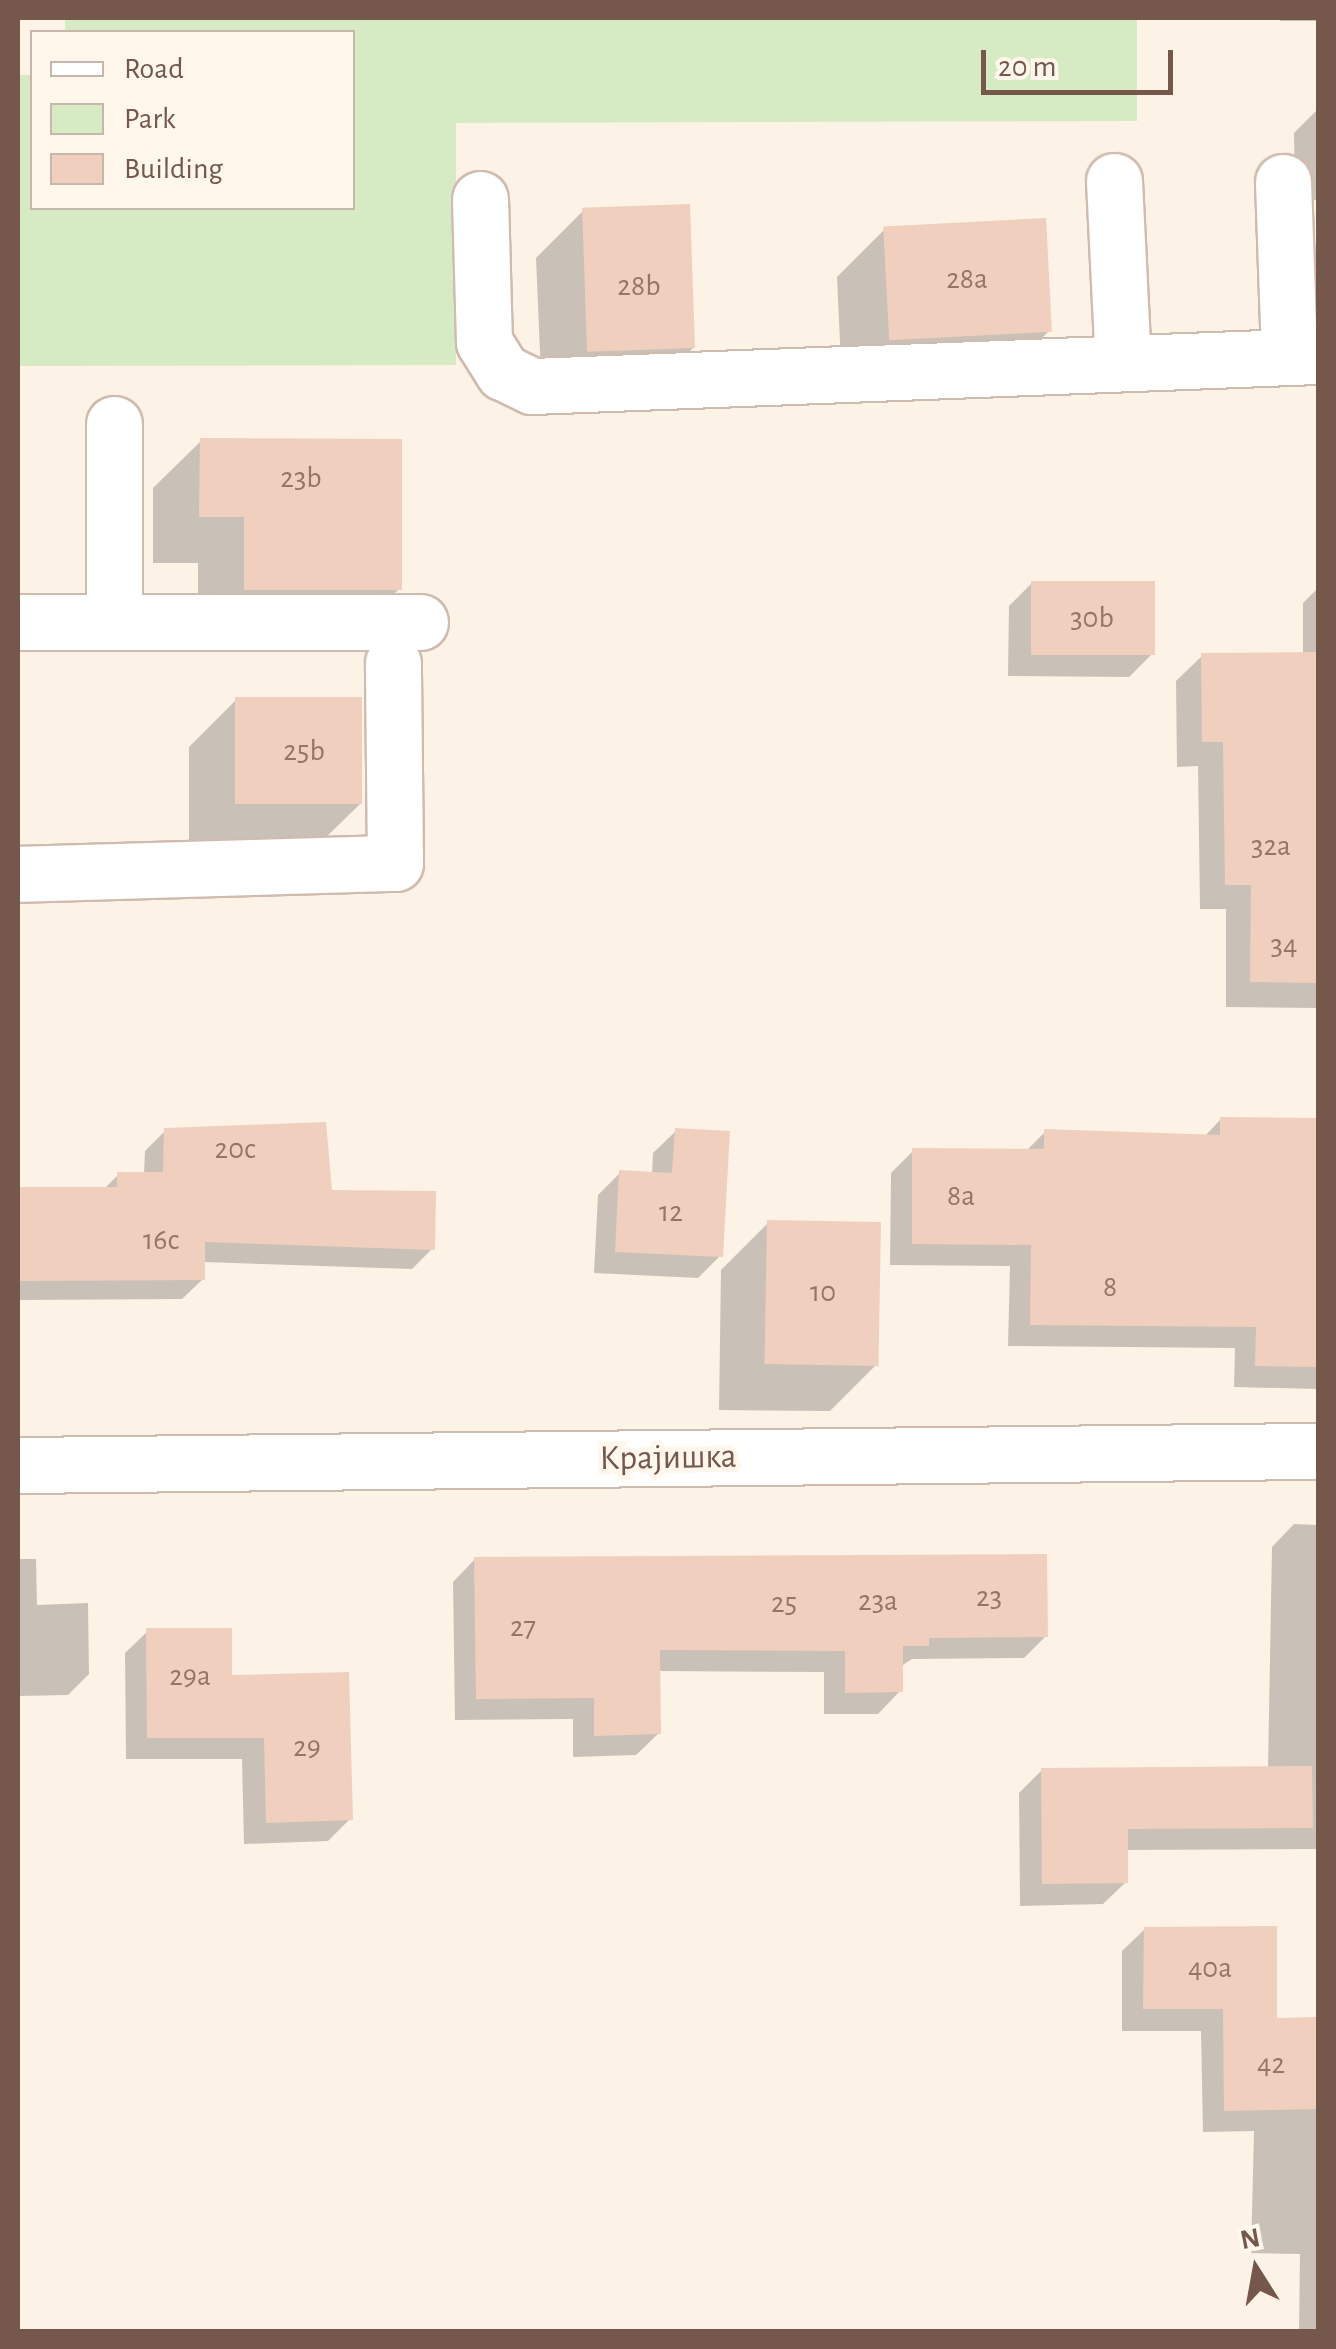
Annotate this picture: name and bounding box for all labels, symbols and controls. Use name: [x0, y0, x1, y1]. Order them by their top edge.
legend: [30, 30, 355, 210]
scale bar: [986, 30, 1178, 92]
text: 20 m: [998, 52, 1056, 82]
text: Road: [124, 54, 184, 84]
text: Park: [124, 104, 176, 134]
text: Building: [124, 154, 223, 184]
house number: 28a: [946, 261, 988, 297]
house number: 28b: [617, 268, 661, 304]
house number: 23b: [280, 460, 322, 496]
house number: 30b: [1070, 600, 1114, 636]
house number: 25b: [283, 733, 325, 769]
house number: 32a: [1251, 828, 1291, 864]
house number: 34: [1271, 927, 1297, 963]
house number: 20c: [214, 1131, 256, 1167]
house number: 8a: [947, 1178, 975, 1214]
house number: 12: [659, 1194, 683, 1230]
house number: 16c: [143, 1222, 179, 1258]
house number: 8: [1103, 1269, 1117, 1305]
house number: 10: [810, 1274, 836, 1310]
street label: Крајишка: [599, 1436, 737, 1480]
house number: 23: [976, 1579, 1002, 1615]
house number: 23a: [858, 1583, 898, 1619]
house number: 25: [771, 1585, 797, 1621]
house number: 27: [510, 1609, 536, 1645]
house number: 29a: [169, 1658, 211, 1694]
house number: 29: [293, 1729, 321, 1765]
house number: 40a: [1188, 1950, 1232, 1986]
house number: 42: [1257, 2046, 1285, 2082]
north arrow: [1206, 2219, 1306, 2319]
text: N: [1238, 2224, 1263, 2255]

